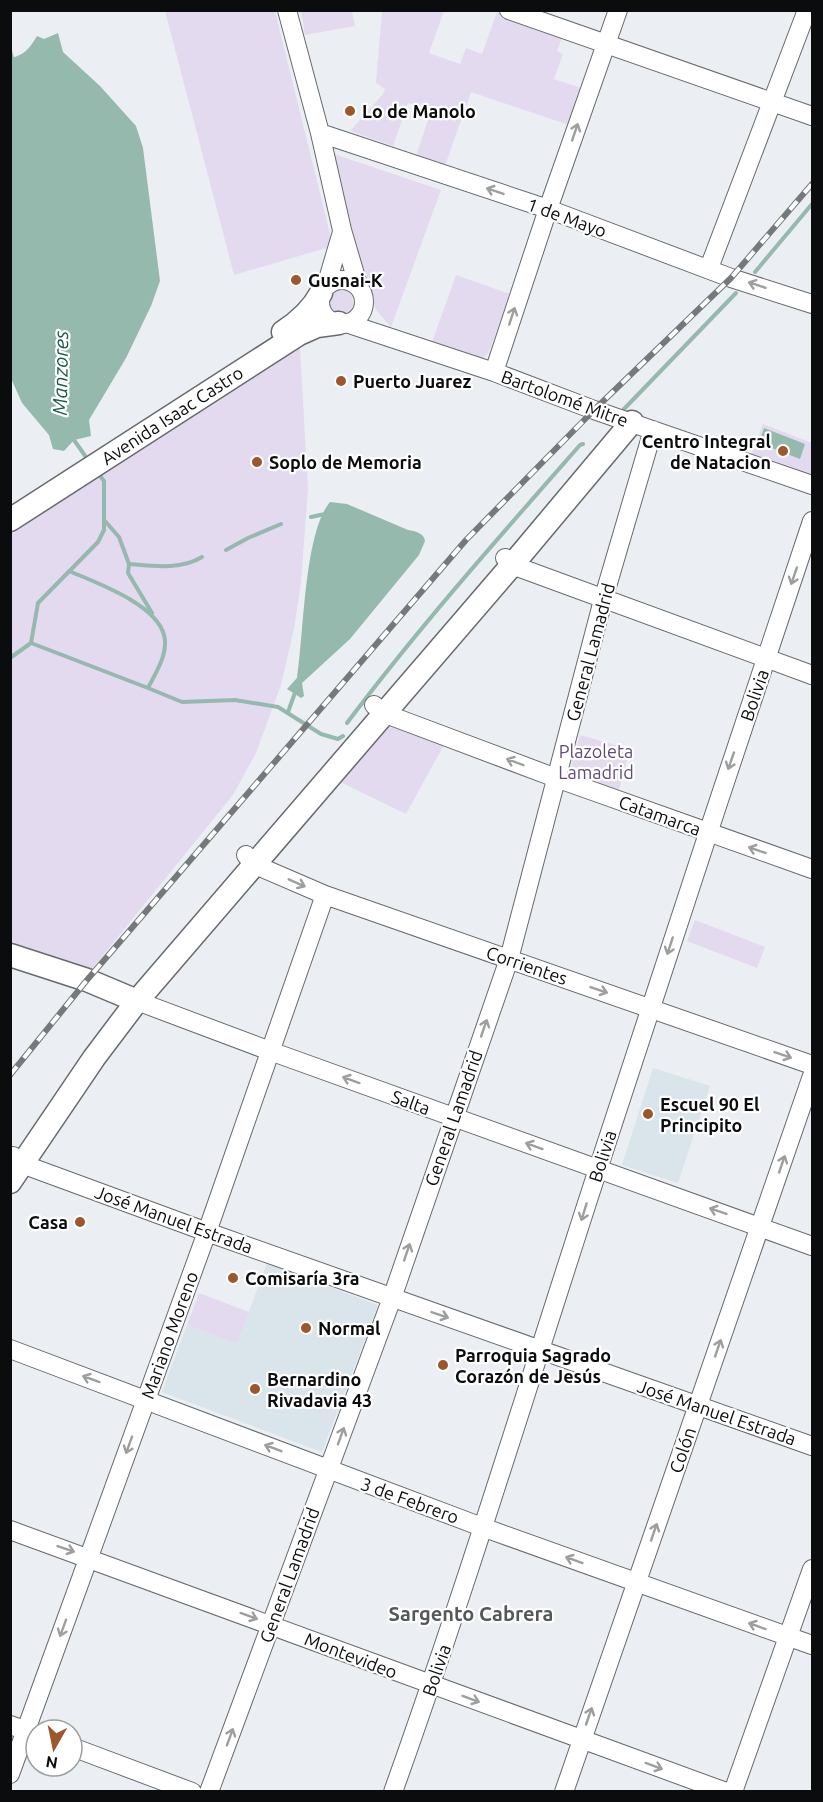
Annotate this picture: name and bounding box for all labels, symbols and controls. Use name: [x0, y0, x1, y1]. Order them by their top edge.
place label: Lo de Manolo: [362, 101, 476, 121]
marker: Lo de Manolo: [343, 104, 357, 118]
one-way arrow: [571, 123, 582, 142]
one-way arrow: [486, 185, 505, 196]
street label: 1 de Mayo: [525, 193, 609, 241]
place label: Gusnai-K: [308, 270, 383, 290]
marker: Gusnai-K: [289, 273, 303, 287]
one-way arrow: [748, 279, 767, 290]
one-way arrow: [508, 307, 519, 326]
water label: Manzores: [48, 330, 72, 416]
street label: Avenida Isaac Castro: [98, 362, 246, 468]
street label: Bartolomé Mitre: [499, 366, 631, 430]
place label: Puerto Juarez: [353, 371, 472, 391]
marker: Puerto Juarez: [334, 374, 348, 388]
place label: Centro Integral de Natacion: [642, 431, 772, 472]
marker: Centro Integral de Natacion: [776, 444, 790, 458]
place label: Soplo de Memoria: [269, 452, 422, 472]
marker: Soplo de Memoria: [250, 455, 264, 469]
one-way arrow: [788, 566, 799, 585]
street label: General Lamadrid: [562, 581, 618, 723]
street label: Bolivia: [736, 666, 772, 724]
park label: Plazoleta Lamadrid: [558, 741, 634, 782]
one-way arrow: [725, 751, 736, 770]
one-way arrow: [506, 756, 524, 767]
street label: Catamarca: [616, 791, 704, 839]
one-way arrow: [748, 843, 767, 854]
one-way arrow: [287, 878, 305, 889]
one-way arrow: [664, 936, 675, 955]
street label: Corrientes: [484, 942, 570, 988]
one-way arrow: [589, 986, 608, 997]
one-way arrow: [480, 1019, 491, 1038]
street label: General Lamadrid: [420, 1047, 486, 1189]
one-way arrow: [773, 1050, 792, 1061]
one-way arrow: [342, 1073, 361, 1084]
street label: Salta: [389, 1086, 433, 1118]
place label: Escuel 90 El Principito: [660, 1094, 760, 1135]
marker: Escuel 90 El Principito: [641, 1107, 655, 1121]
street label: Bolivia: [584, 1127, 620, 1185]
one-way arrow: [525, 1140, 544, 1151]
one-way arrow: [777, 1155, 788, 1174]
street label: José Manuel Estrada: [92, 1181, 256, 1257]
one-way arrow: [578, 1202, 589, 1221]
one-way arrow: [709, 1205, 728, 1216]
place label: Casa: [28, 1212, 68, 1232]
marker: Casa: [73, 1215, 87, 1229]
one-way arrow: [403, 1243, 414, 1262]
place label: Comisaría 3ra: [245, 1268, 360, 1288]
street label: Mariano Moreno: [137, 1269, 201, 1401]
marker: Comisaría 3ra: [226, 1271, 240, 1285]
one-way arrow: [431, 1310, 449, 1321]
place label: Normal: [318, 1318, 381, 1338]
marker: Normal: [299, 1321, 313, 1335]
one-way arrow: [713, 1339, 724, 1358]
place label: Parroquia Sagrado Corazón de Jesús: [455, 1345, 611, 1386]
marker: Parroquia Sagrado Corazón de Jesús: [436, 1358, 450, 1372]
place label: Bernardino Rivadavia 43: [267, 1369, 372, 1410]
one-way arrow: [82, 1373, 100, 1384]
street label: José Manuel Estrada: [635, 1375, 799, 1449]
marker: Bernardino Rivadavia 43: [248, 1382, 262, 1396]
street label: Colón: [665, 1424, 699, 1476]
one-way arrow: [336, 1427, 347, 1445]
one-way arrow: [123, 1435, 134, 1454]
one-way arrow: [264, 1442, 283, 1453]
street label: 3 de Febrero: [358, 1473, 462, 1527]
street label: General Lamadrid: [255, 1505, 323, 1645]
one-way arrow: [649, 1523, 660, 1542]
one-way arrow: [56, 1545, 75, 1556]
one-way arrow: [565, 1553, 584, 1564]
district label: Sargento Cabrera: [389, 1602, 553, 1625]
one-way arrow: [239, 1611, 258, 1622]
one-way arrow: [56, 1618, 67, 1637]
one-way arrow: [748, 1619, 767, 1630]
street label: Montevideo: [302, 1628, 400, 1682]
street label: Bolivia: [418, 1641, 454, 1699]
one-way arrow: [461, 1695, 480, 1706]
one-way arrow: [585, 1707, 596, 1726]
north arrow: [24, 1718, 84, 1778]
one-way arrow: [225, 1728, 236, 1747]
text: N: [44, 1753, 59, 1773]
one-way arrow: [644, 1761, 663, 1772]

